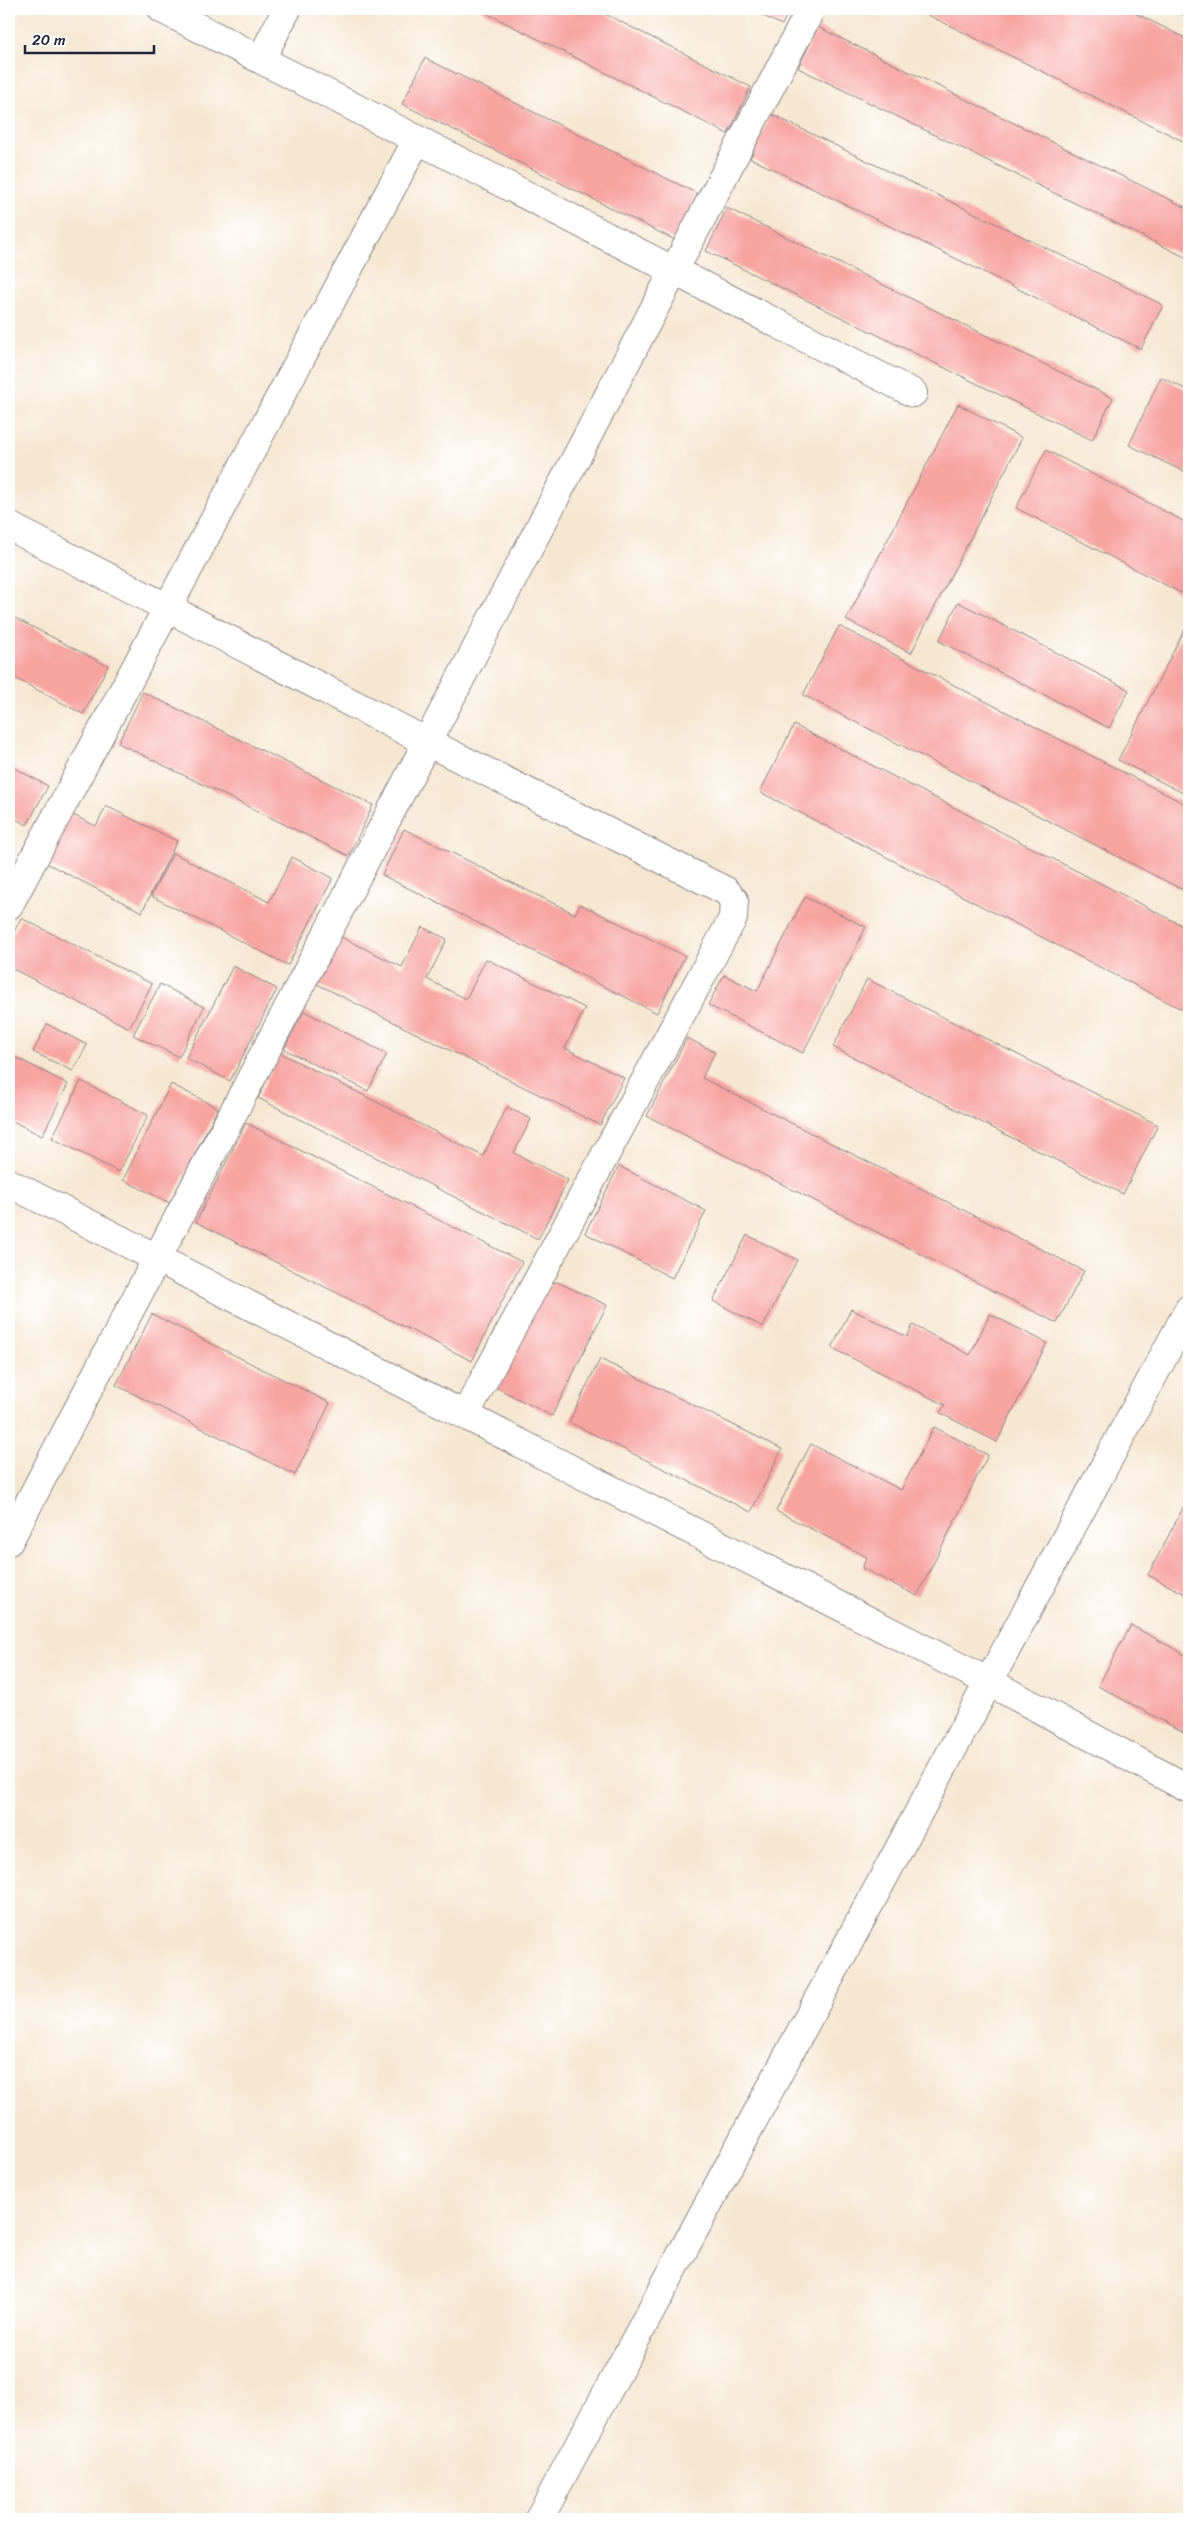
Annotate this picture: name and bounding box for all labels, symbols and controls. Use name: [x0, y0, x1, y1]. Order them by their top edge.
scale bar: [25, 22, 154, 54]
text: 20 m: [32, 27, 66, 53]

